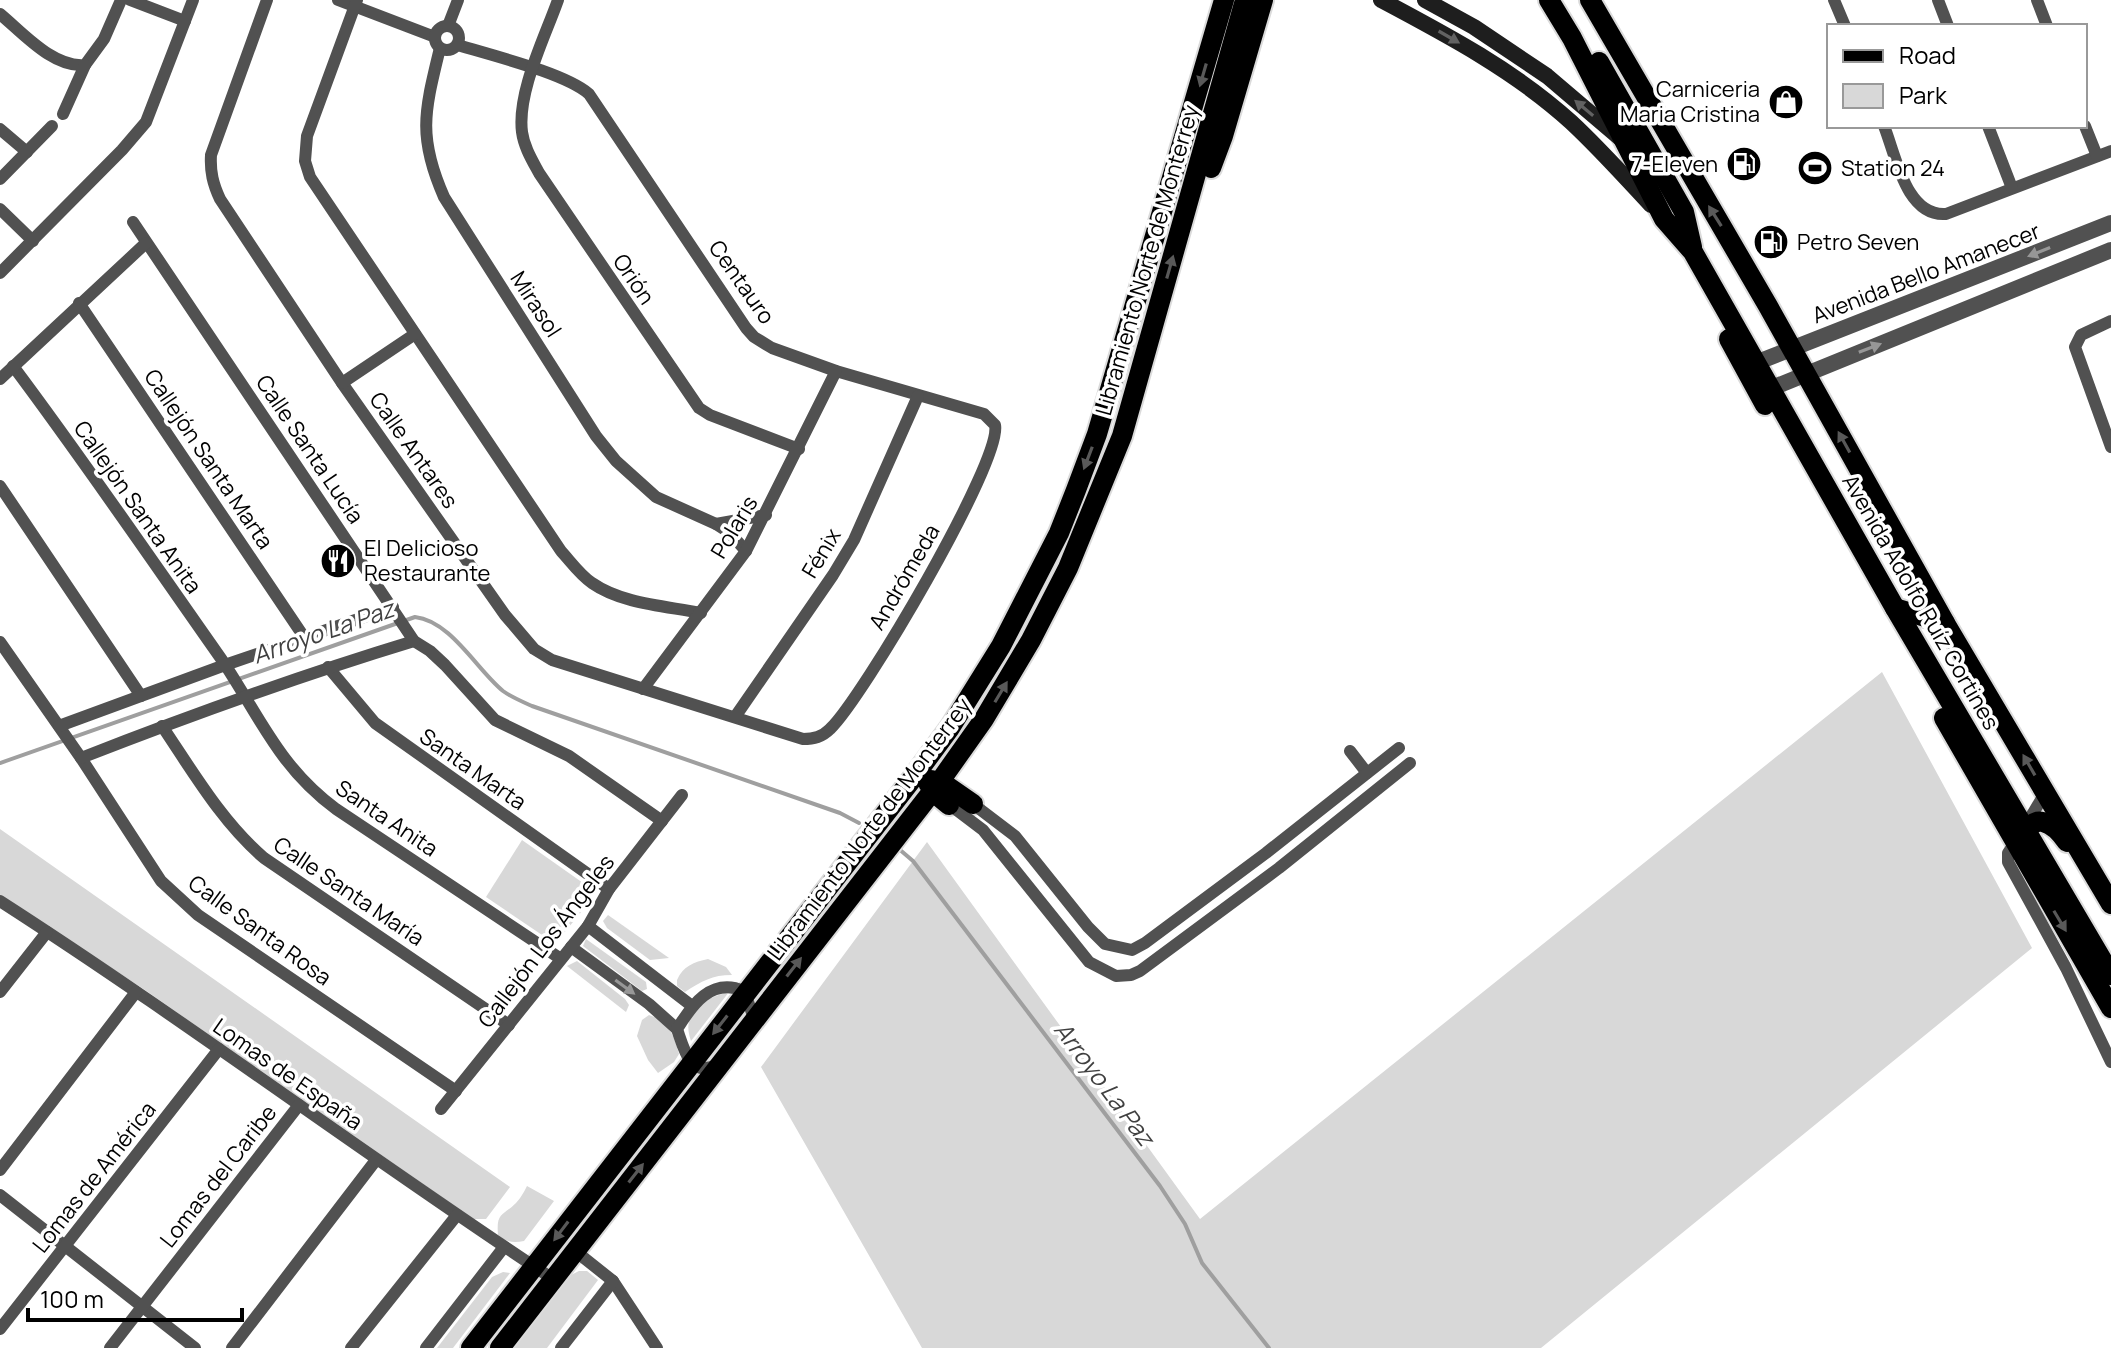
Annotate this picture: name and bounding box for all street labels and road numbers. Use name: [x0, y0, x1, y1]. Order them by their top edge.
street label: Libramiento Norte de Monterrey: [1088, 101, 1206, 419]
street label: Avenida Bello Amanecer: [1808, 216, 2044, 330]
street label: Centauro: [702, 234, 782, 330]
street label: Orión: [606, 248, 662, 310]
street label: Mirasol: [504, 265, 568, 343]
street label: Callejón Santa Marta: [138, 363, 280, 555]
street label: Calle Santa Lucía: [249, 369, 371, 529]
street label: Calle Antares: [363, 386, 465, 514]
street label: Callejón Santa Anita: [67, 415, 209, 599]
street label: Avenida Adolfo Ruíz Cortines: [1835, 469, 2007, 735]
street label: Polaris: [704, 490, 764, 564]
street label: Andrómeda: [862, 519, 946, 635]
street label: Fénix: [795, 522, 848, 583]
street label: Libramiento Norte de Monterrey: [760, 691, 978, 967]
street label: Santa Marta: [414, 721, 532, 817]
street label: Santa Anita: [330, 773, 444, 863]
street label: Calle Santa María: [268, 829, 430, 953]
street label: Callejón Los Ángeles: [471, 848, 621, 1034]
street label: Calle Santa Rosa: [182, 868, 338, 992]
street label: Lomas de España: [207, 1011, 369, 1137]
street label: Lomas de América: [25, 1095, 163, 1259]
street label: Lomas del Caribe: [153, 1098, 283, 1254]

